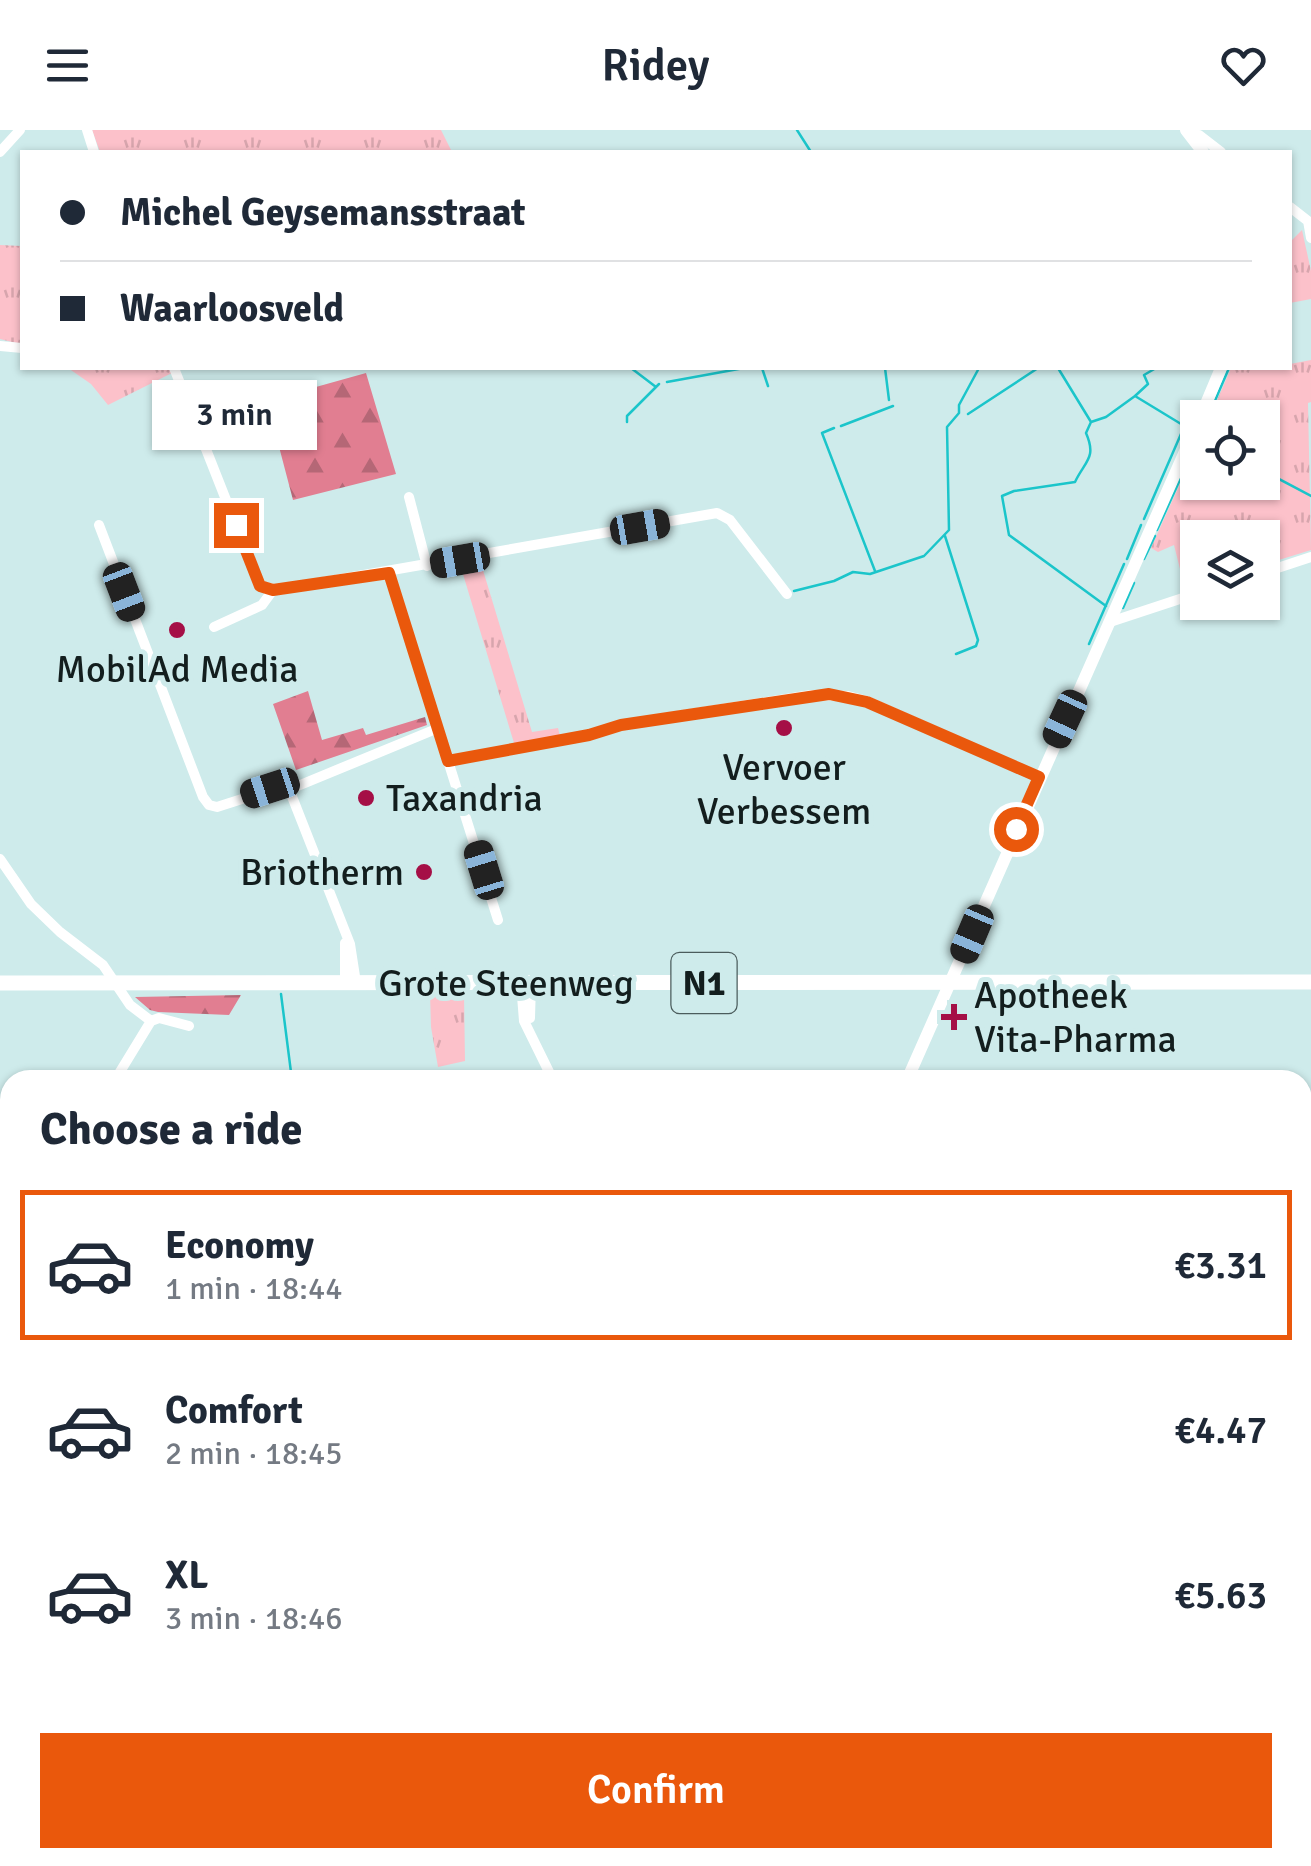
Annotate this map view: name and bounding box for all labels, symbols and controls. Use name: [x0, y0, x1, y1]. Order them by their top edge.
icon: menu: [40, 38, 95, 93]
text: Ridey: [602, 38, 709, 93]
icon: heart: [1216, 38, 1271, 93]
text: Michel Geysemansstraat: [120, 189, 525, 236]
text: Waarloosveld: [120, 285, 344, 332]
callout: 3 min: [154, 380, 318, 450]
text: 3 min: [196, 395, 273, 434]
map controls: [1180, 400, 1280, 620]
button: locate: [1180, 400, 1280, 500]
route end: [214, 503, 259, 548]
car: [608, 507, 672, 547]
button: layers: [1180, 520, 1280, 620]
car: [428, 540, 492, 580]
car: [99, 559, 149, 625]
marker: MobilAd Media: [166, 619, 188, 641]
place label: MobilAd Media: [55, 646, 299, 693]
car: [1039, 685, 1091, 753]
marker: Vervoer Verbessem: [773, 717, 795, 739]
place label: Vervoer Verbessem: [697, 744, 871, 835]
car: [237, 764, 303, 812]
place label: Taxandria: [386, 775, 543, 822]
marker: Taxandria: [355, 787, 377, 809]
route start: [994, 807, 1039, 852]
car: [461, 837, 507, 903]
place label: Briotherm: [240, 849, 404, 896]
marker: Briotherm: [413, 861, 435, 883]
car: [946, 901, 998, 967]
road number: N1: [672, 953, 736, 1013]
street label: Grote Steenweg: [378, 960, 634, 1007]
place label: Apotheek Vita-Pharma: [974, 972, 1177, 1063]
marker: Apotheek Vita-Pharma: [943, 1006, 965, 1028]
text: Choose a ride: [40, 1102, 303, 1157]
icon: car: [45, 1220, 135, 1310]
text: Economy: [165, 1222, 314, 1269]
text: €3.31: [1174, 1242, 1267, 1289]
text: 1 min · 18:44: [165, 1269, 343, 1308]
icon: car: [45, 1385, 135, 1475]
text: Comfort: [165, 1387, 303, 1434]
text: €4.47: [1174, 1407, 1267, 1454]
text: 2 min · 18:45: [165, 1434, 343, 1473]
icon: car: [45, 1550, 135, 1640]
text: XL: [165, 1552, 208, 1599]
text: €5.63: [1174, 1572, 1267, 1619]
text: 3 min · 18:46: [165, 1599, 343, 1638]
button: Confirm: [40, 1733, 1272, 1848]

